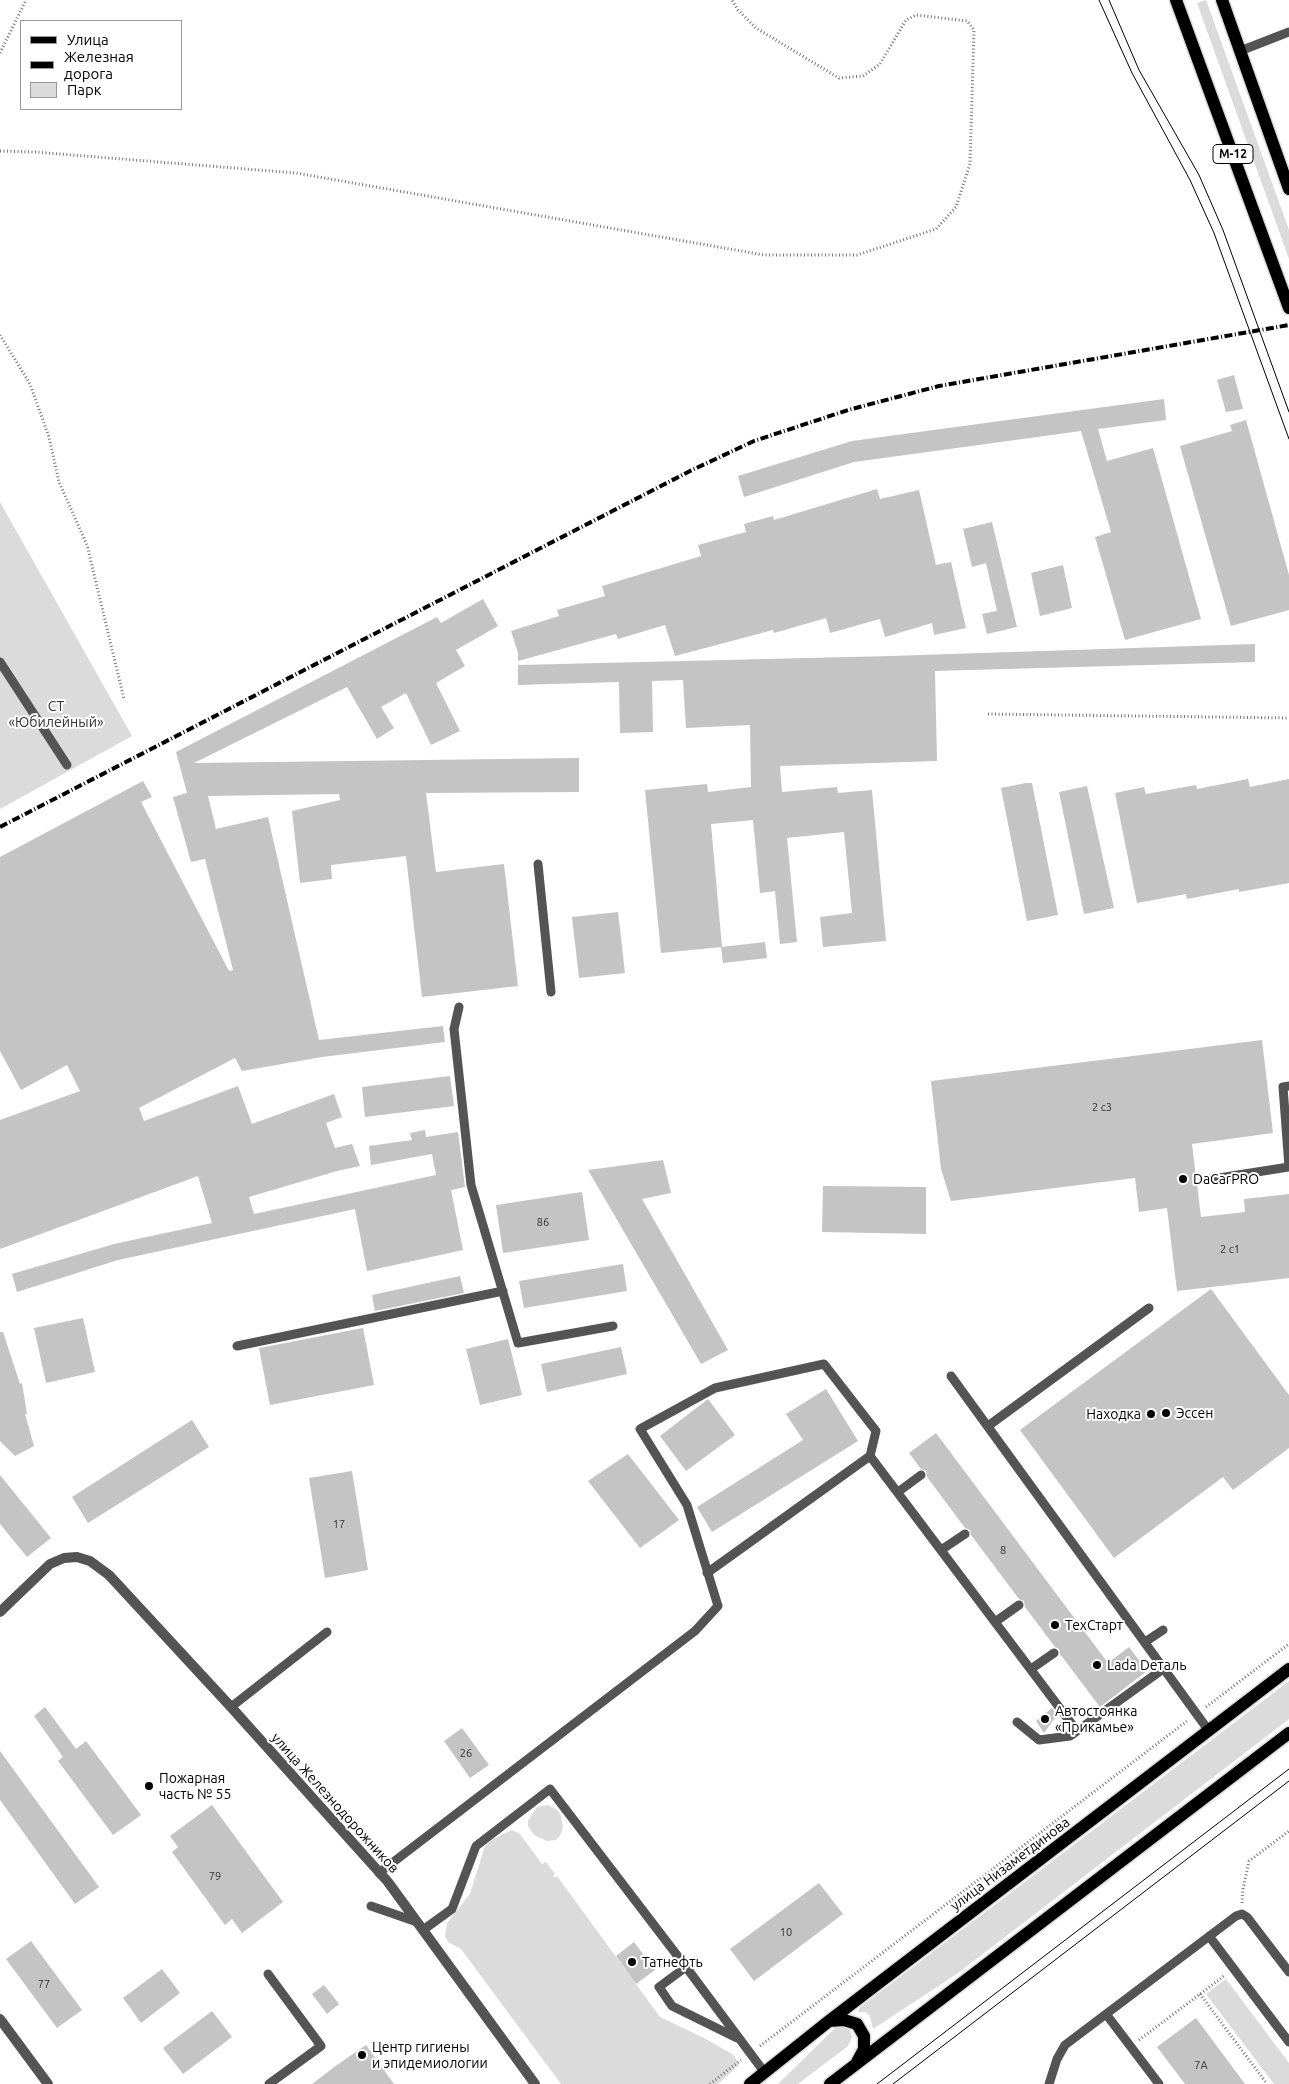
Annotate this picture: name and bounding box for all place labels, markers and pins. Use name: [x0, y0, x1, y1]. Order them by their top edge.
place label: DaCarPRO: [1193, 1171, 1259, 1187]
marker: DaCarPRO: [1177, 1173, 1189, 1185]
place label: Эссен: [1176, 1405, 1214, 1421]
place label: Находка: [1086, 1406, 1141, 1422]
marker: Эссен: [1160, 1407, 1172, 1419]
marker: Находка: [1145, 1408, 1157, 1420]
place label: ТехСтарт: [1065, 1617, 1123, 1633]
marker: ТехСтарт: [1049, 1619, 1061, 1631]
place label: Lada Dеталь: [1107, 1657, 1186, 1673]
marker: Lada Dеталь: [1091, 1659, 1103, 1671]
place label: Автостоянка «Прикамье»: [1055, 1703, 1137, 1735]
marker: Автостоянка «Прикамье»: [1039, 1713, 1051, 1725]
place label: Пожарная часть № 55: [159, 1770, 231, 1802]
marker: Пожарная часть № 55: [143, 1780, 155, 1792]
place label: Татнефть: [642, 1954, 703, 1970]
marker: Татнефть: [626, 1956, 638, 1968]
place label: Центр гигиены и эпидемиологии: [372, 2039, 488, 2072]
marker: Центр гигиены и эпидемиологии: [356, 2049, 368, 2061]

